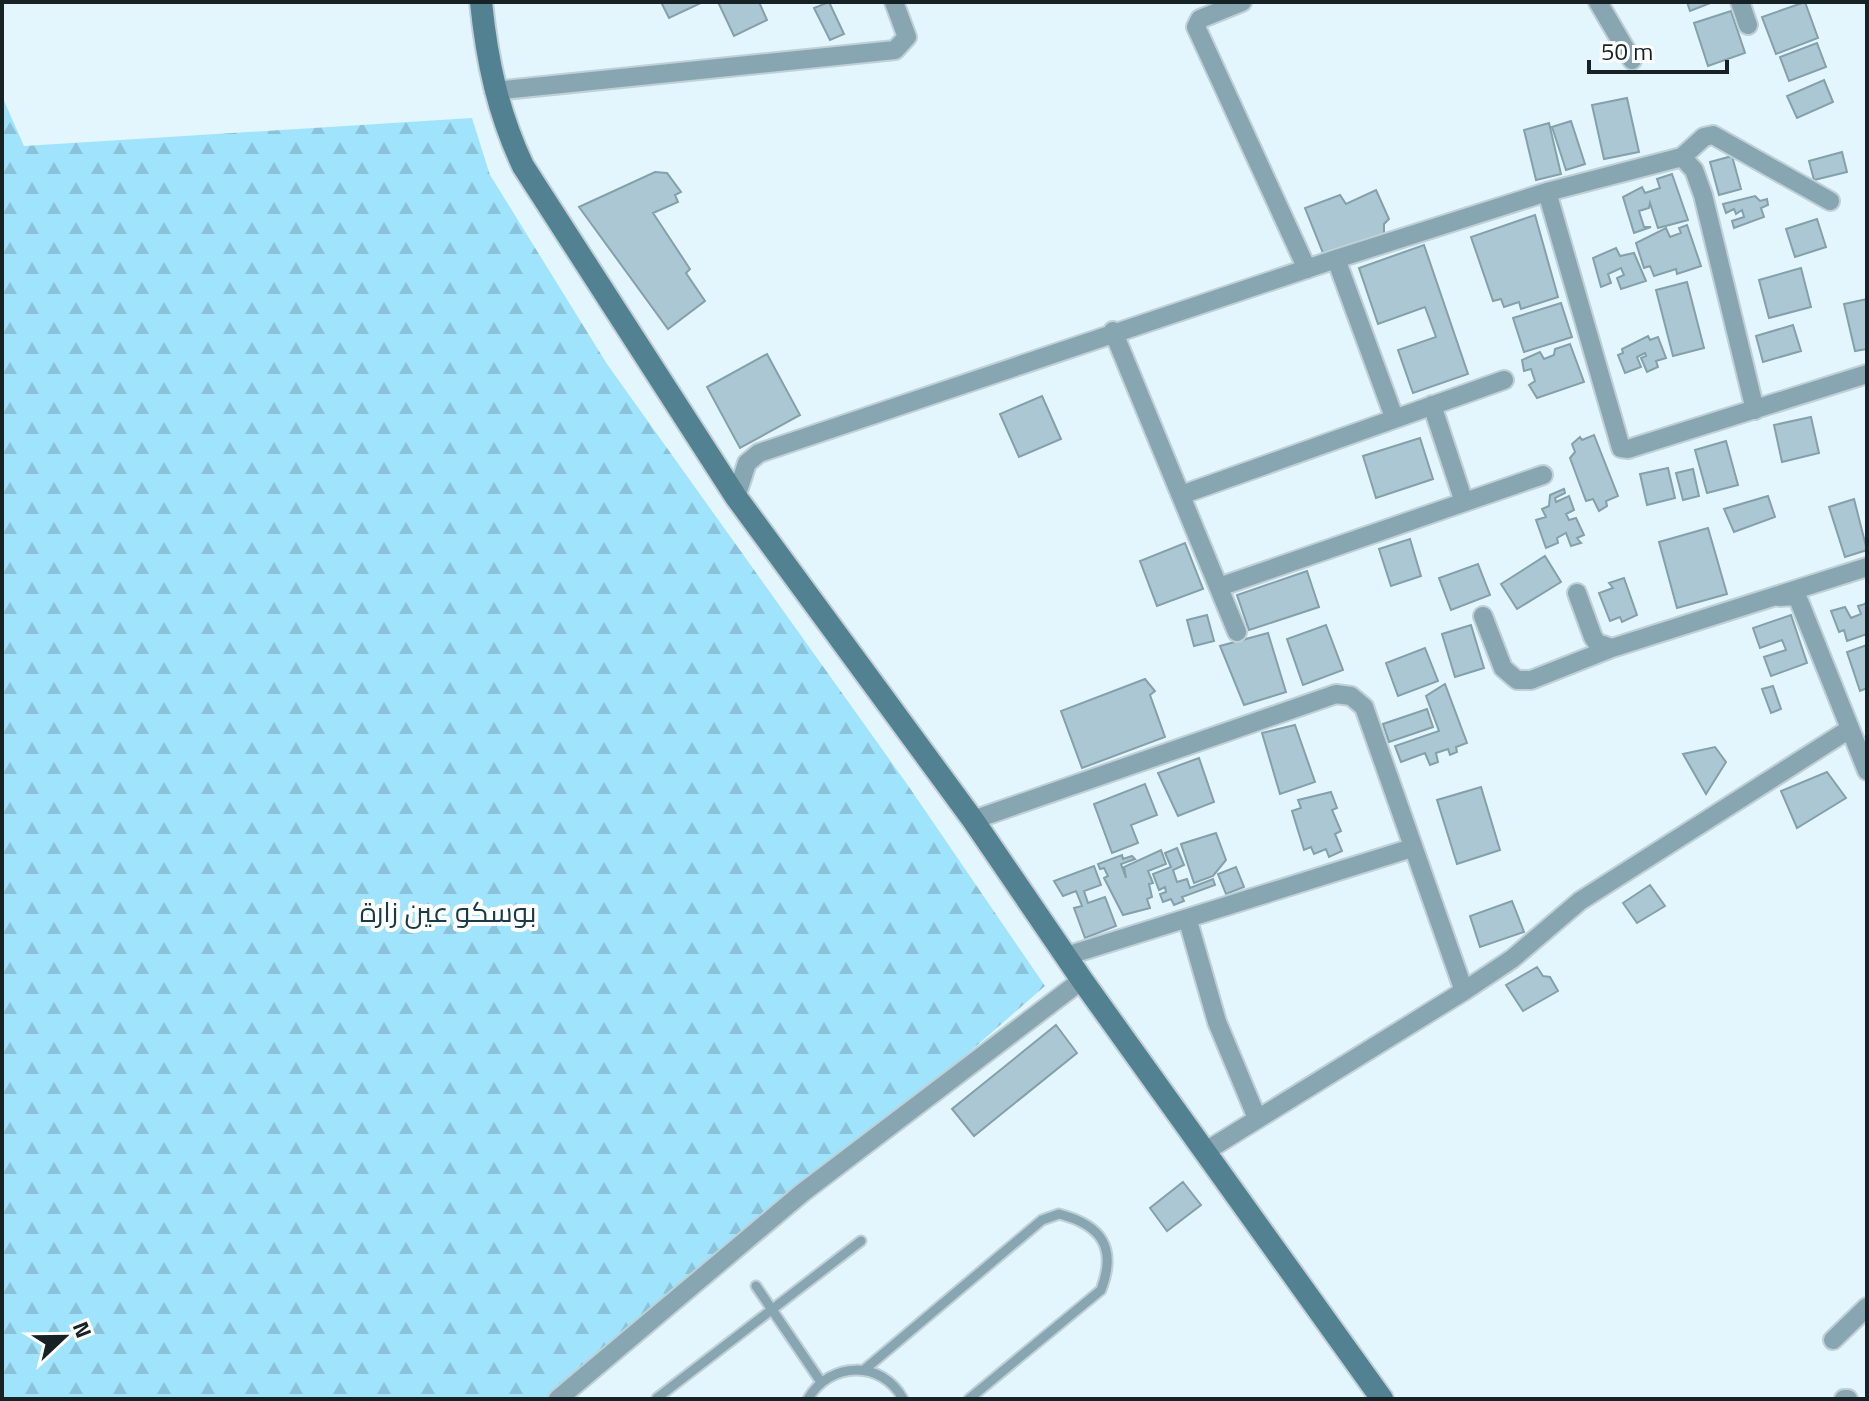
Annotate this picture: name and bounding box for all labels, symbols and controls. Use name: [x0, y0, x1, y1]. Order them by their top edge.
scale bar: [1589, 24, 1727, 74]
text: 50 m: [1601, 33, 1653, 69]
park label: بوسكو عين زارة: [360, 890, 536, 933]
north arrow: [24, 1297, 104, 1377]
text: N: [64, 1316, 101, 1343]

